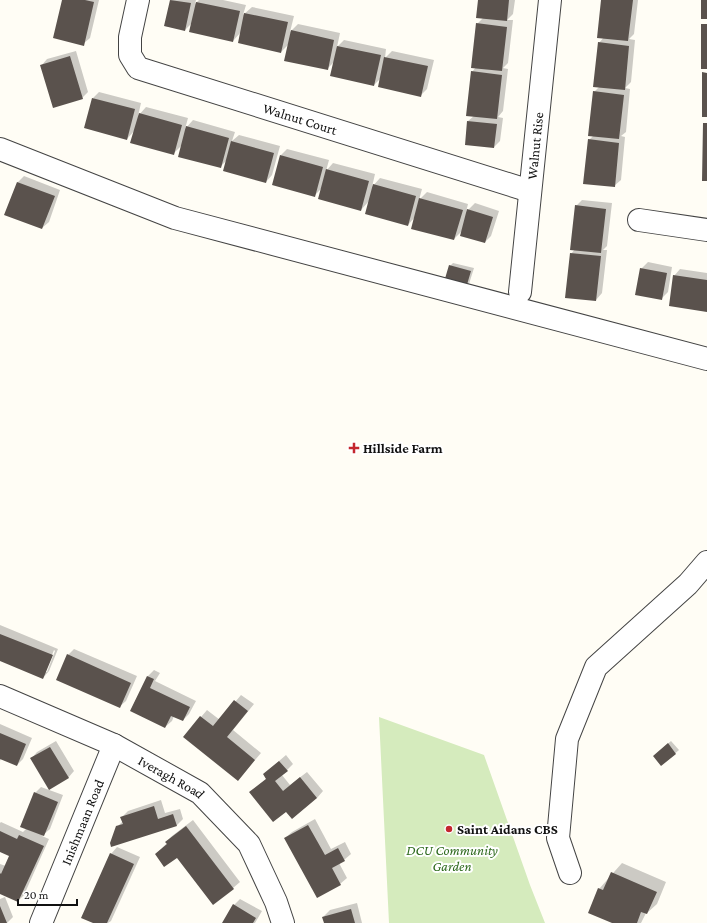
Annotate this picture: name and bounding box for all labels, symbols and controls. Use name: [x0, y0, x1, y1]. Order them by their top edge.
street label: Walnut Court: [261, 100, 339, 138]
street label: Walnut Rise: [524, 111, 546, 180]
place label: Hillside Farm: [363, 440, 443, 456]
marker: Hillside Farm: [348, 442, 360, 454]
street label: Iveragh Road: [136, 752, 209, 802]
street label: Inishmaan Road: [58, 776, 107, 867]
place label: Saint Aidans CBS: [457, 821, 558, 837]
marker: Saint Aidans CBS: [444, 824, 454, 834]
park label: DCU Community Garden: [406, 842, 498, 874]
scale bar: [18, 881, 77, 907]
text: 20 m: [24, 888, 49, 902]

